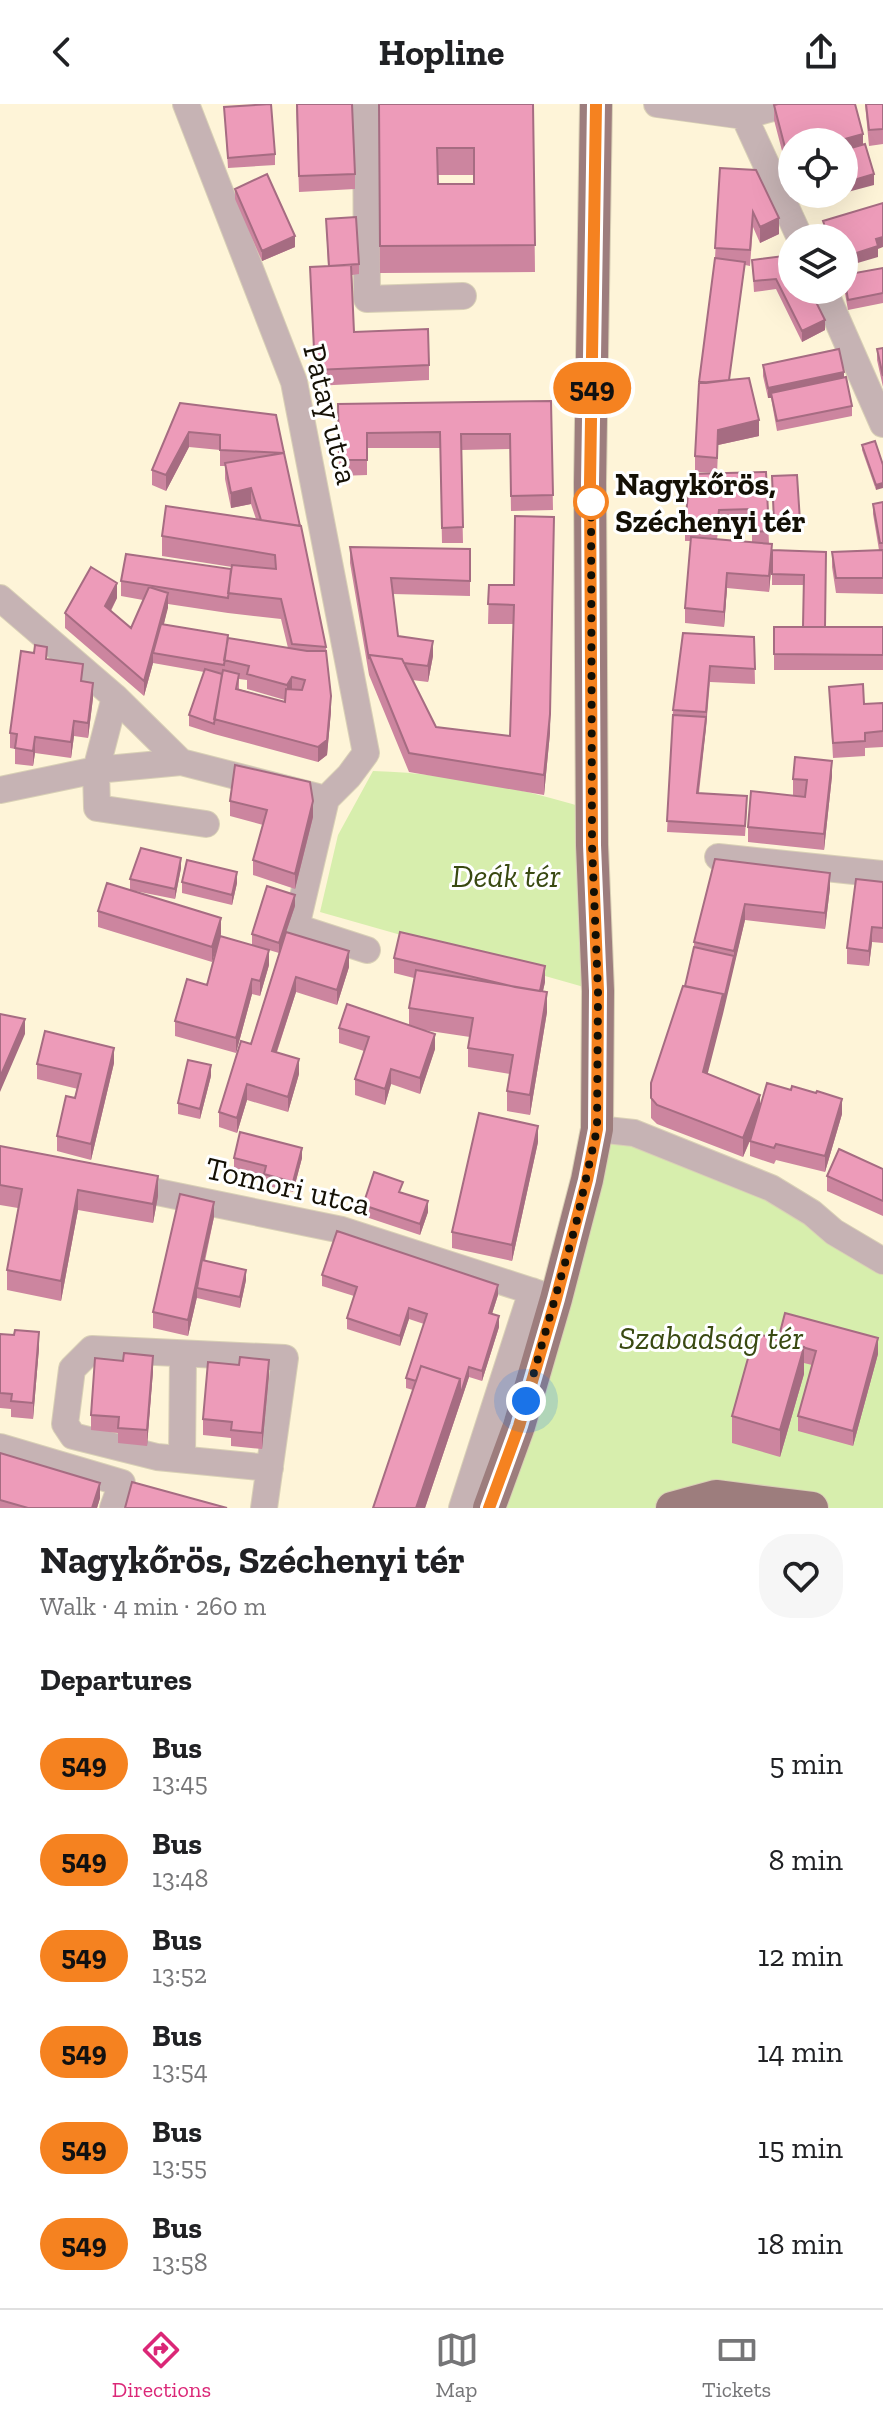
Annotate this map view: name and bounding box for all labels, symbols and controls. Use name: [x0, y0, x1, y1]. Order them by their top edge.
icon: back: [40, 30, 84, 74]
icon: share: [799, 30, 843, 74]
text: Hopline: [379, 31, 504, 74]
map controls: [778, 128, 858, 304]
button: locate: [778, 128, 858, 208]
button: layers: [778, 224, 858, 304]
street label: Patay utca: [295, 340, 367, 488]
line badge: 549: [546, 362, 638, 414]
text: 549: [569, 371, 615, 404]
place label: Nagykőrös, Széchenyi tér: [615, 465, 806, 540]
marker: Nagykőrös, Széchenyi tér: [574, 485, 608, 519]
park label: Deák tér: [452, 857, 562, 895]
street label: Tomori utca: [202, 1149, 374, 1223]
park label: Szabadság tér: [619, 1319, 804, 1357]
your location: [506, 1381, 546, 1421]
button: heart: [759, 1534, 843, 1618]
text: Nagykőrös, Széchenyi tér: [40, 1537, 465, 1583]
text: Walk · 4 min · 260 m: [40, 1590, 266, 1622]
text: Departures: [40, 1662, 192, 1698]
text: Bus: [152, 1730, 202, 1766]
text: 5 min: [769, 1746, 843, 1782]
text: 549: [61, 1747, 107, 1780]
text: 13:45: [152, 1766, 208, 1798]
text: Bus: [152, 1826, 202, 1862]
text: 8 min: [769, 1842, 843, 1878]
text: 549: [61, 1843, 107, 1876]
text: 13:48: [152, 1862, 209, 1894]
text: Bus: [152, 1922, 202, 1958]
text: 12 min: [758, 1938, 843, 1974]
text: 549: [61, 1939, 107, 1972]
text: 13:52: [152, 1958, 207, 1990]
text: Bus: [152, 2018, 202, 2054]
text: 14 min: [757, 2034, 843, 2070]
text: 549: [61, 2035, 107, 2068]
text: 13:54: [152, 2054, 208, 2086]
text: Bus: [152, 2114, 202, 2150]
text: 15 min: [758, 2130, 843, 2166]
text: 549: [61, 2131, 107, 2164]
text: 13:55: [152, 2150, 207, 2182]
text: Bus: [152, 2210, 202, 2246]
text: 18 min: [757, 2226, 843, 2262]
text: 549: [61, 2227, 107, 2260]
text: 13:58: [152, 2246, 208, 2278]
tab: Directions: [112, 2328, 211, 2403]
tab: Map: [435, 2328, 479, 2403]
tab: Tickets: [702, 2328, 771, 2403]

